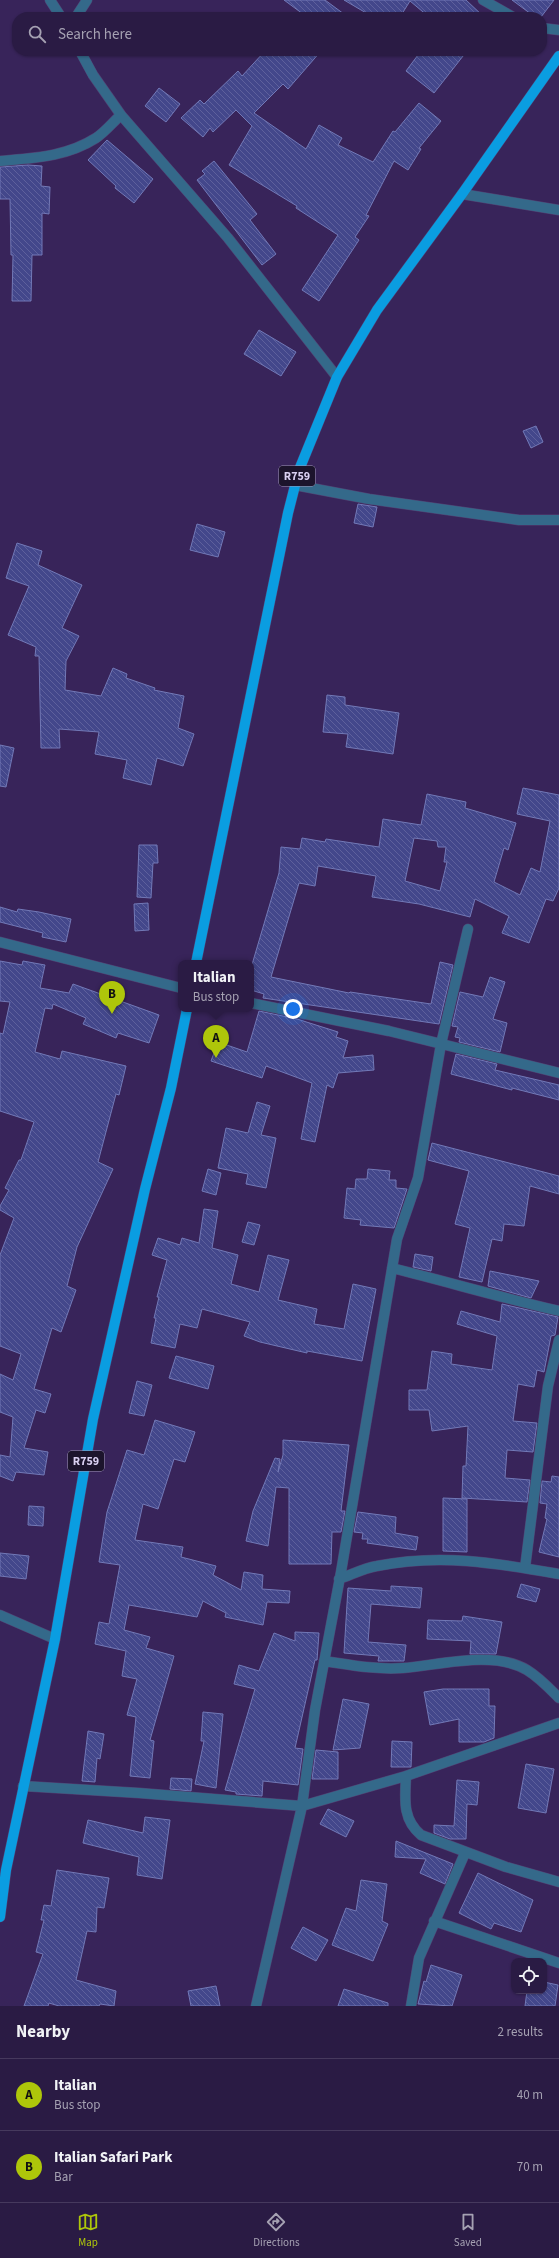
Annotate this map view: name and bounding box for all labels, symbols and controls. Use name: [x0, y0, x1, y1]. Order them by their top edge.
search box: [12, 12, 547, 56]
icon: search: [26, 23, 48, 45]
text: Search here: [58, 24, 132, 45]
road number: R759: [279, 466, 315, 486]
popup: [178, 960, 254, 1012]
text: Italian: [193, 967, 236, 988]
pin: B: [99, 981, 125, 1014]
text: Bus stop: [193, 988, 239, 1006]
your location: [283, 999, 303, 1019]
pin: A: [203, 1025, 229, 1058]
road number: R759: [68, 1451, 104, 1471]
map controls: [511, 1958, 547, 1994]
button: locate: [511, 1958, 547, 1994]
text: Nearby: [16, 2020, 70, 2044]
text: 2 results: [498, 2023, 543, 2041]
text: Italian: [54, 2075, 97, 2096]
text: A: [25, 2086, 33, 2104]
text: 40 m: [517, 2086, 543, 2104]
text: Bus stop: [54, 2096, 100, 2114]
text: Italian Safari Park: [54, 2147, 172, 2168]
text: B: [25, 2158, 33, 2176]
text: 70 m: [517, 2158, 543, 2176]
text: Bar: [54, 2168, 73, 2186]
tab: Map: [77, 2211, 99, 2250]
tab: Directions: [253, 2211, 300, 2250]
tab: Saved: [454, 2211, 482, 2250]

